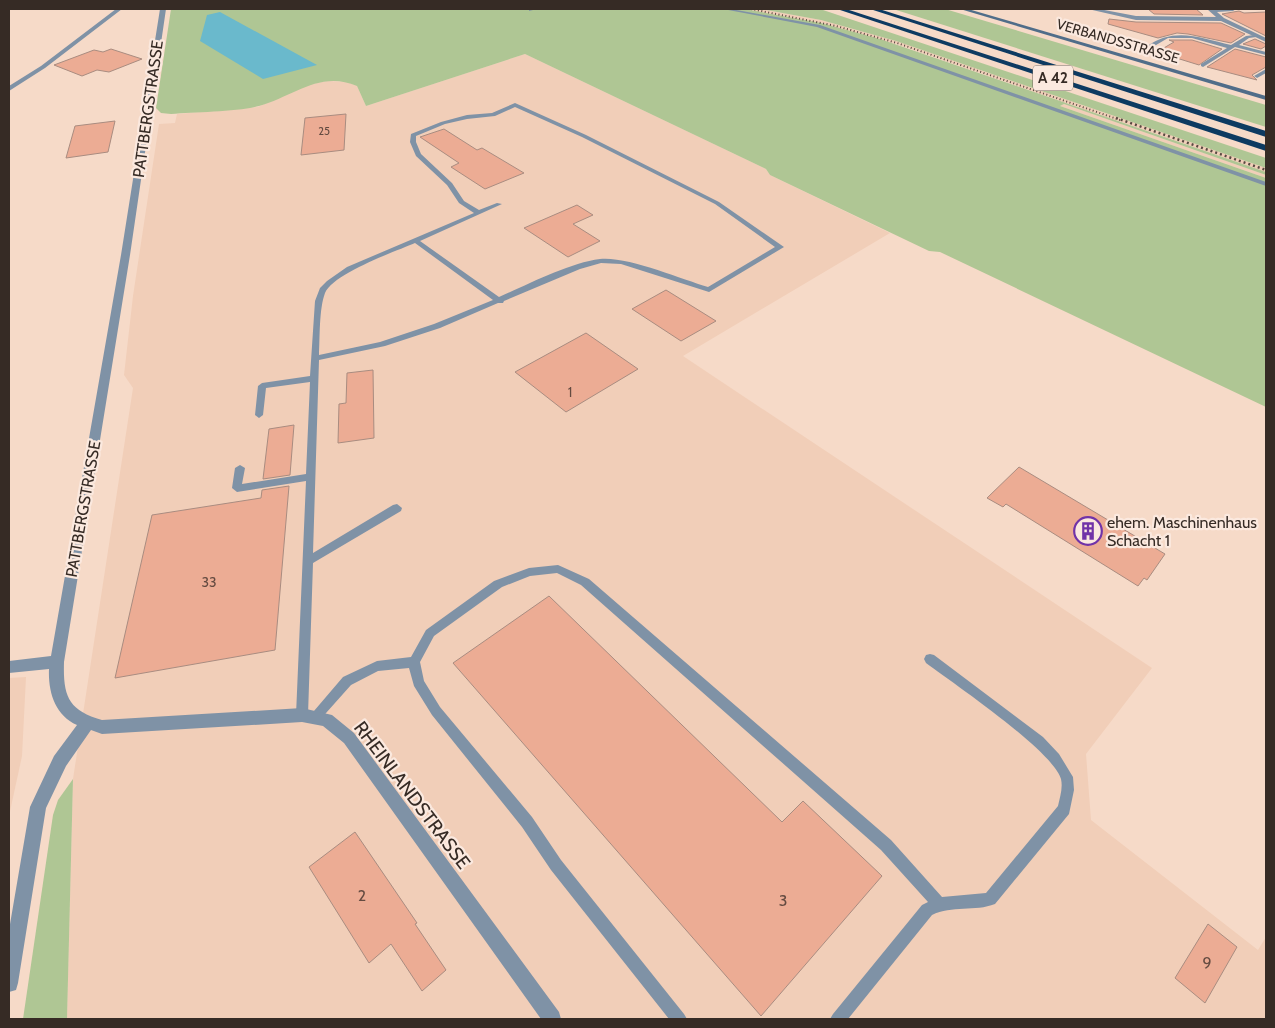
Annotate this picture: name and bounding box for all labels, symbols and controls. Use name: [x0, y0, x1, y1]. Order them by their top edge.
street label: VERBANDSSTRASSE: [1055, 15, 1182, 67]
street label: PATTBERGSTRASSE: [129, 39, 167, 179]
road number: A 42: [1033, 66, 1073, 90]
house number: 25: [318, 124, 330, 138]
house number: 1: [568, 383, 572, 401]
street label: PATTBERGSTRASSE: [62, 439, 104, 579]
place label: ehem. Maschinenhaus Schacht 1: [1107, 513, 1257, 550]
building icon: ehem. Maschinenhaus Schacht 1: [1073, 516, 1103, 546]
house number: 33: [201, 573, 217, 591]
street label: RHEINLANDSTRASSE: [349, 717, 475, 873]
house number: 2: [358, 886, 366, 905]
house number: 3: [779, 891, 787, 910]
house number: 9: [1202, 953, 1212, 972]

